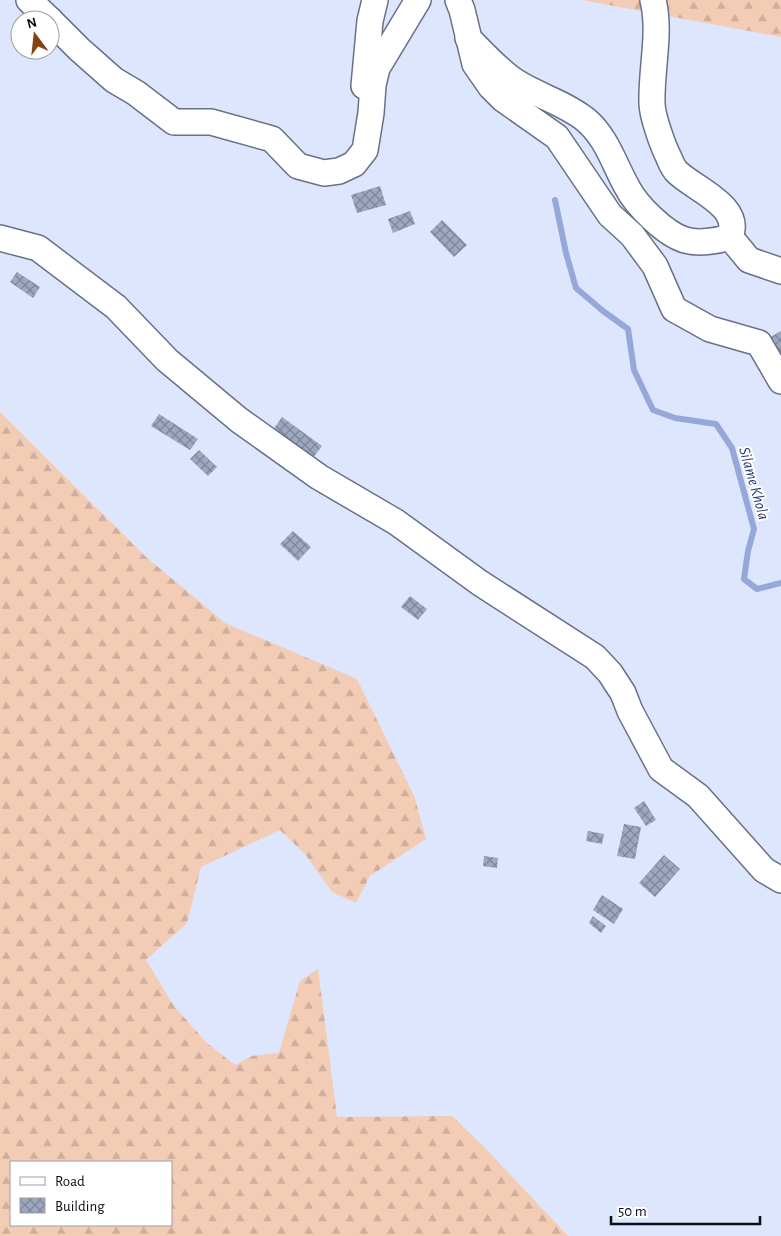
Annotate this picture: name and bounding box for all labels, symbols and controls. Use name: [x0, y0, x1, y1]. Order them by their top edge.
north arrow: [10, 10, 60, 60]
text: N: [25, 15, 38, 31]
water label: Silame Khola: [736, 445, 772, 521]
legend: [10, 1161, 172, 1226]
text: Road: [55, 1174, 85, 1189]
scale bar: [611, 1194, 760, 1226]
text: Building: [55, 1199, 105, 1214]
text: 50 m: [618, 1204, 647, 1219]

